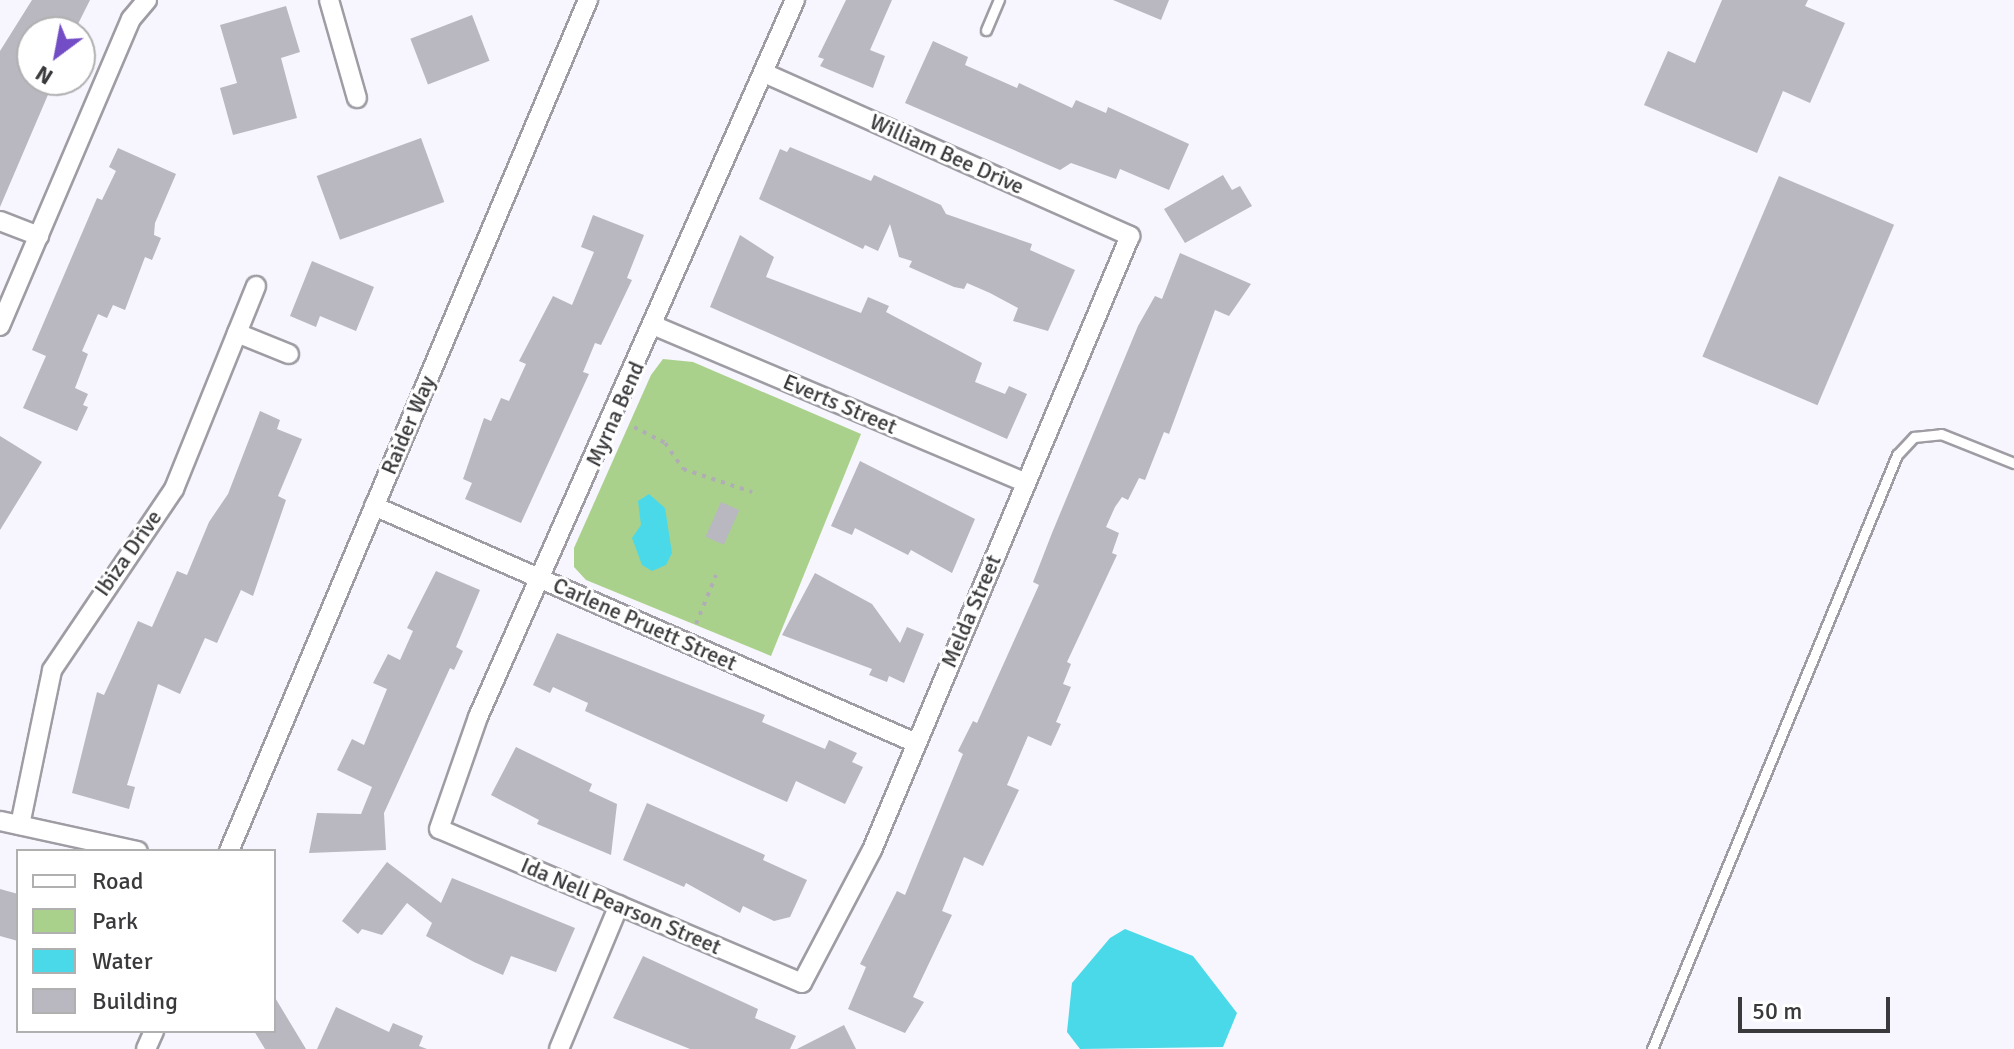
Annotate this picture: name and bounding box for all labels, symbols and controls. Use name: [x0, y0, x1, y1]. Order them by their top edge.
north arrow: [16, 16, 96, 96]
text: N: [30, 60, 58, 91]
street label: William Bee Drive: [866, 108, 1028, 200]
street label: Myrna Bend: [580, 357, 650, 471]
street label: Everts Street: [779, 368, 901, 440]
street label: Raider Way: [375, 372, 441, 478]
street label: Ibiza Drive: [89, 505, 167, 601]
street label: Melda Street: [935, 551, 1007, 671]
street label: Carlene Pruett Street: [549, 572, 741, 676]
legend: [16, 849, 276, 1033]
street label: Ida Nell Pearson Street: [517, 852, 725, 960]
text: Road: [92, 866, 143, 896]
text: Park: [92, 906, 138, 936]
text: Water: [92, 946, 152, 976]
scale bar: [1742, 981, 1894, 1031]
text: Building: [92, 986, 178, 1016]
text: 50 m: [1752, 996, 1802, 1026]

